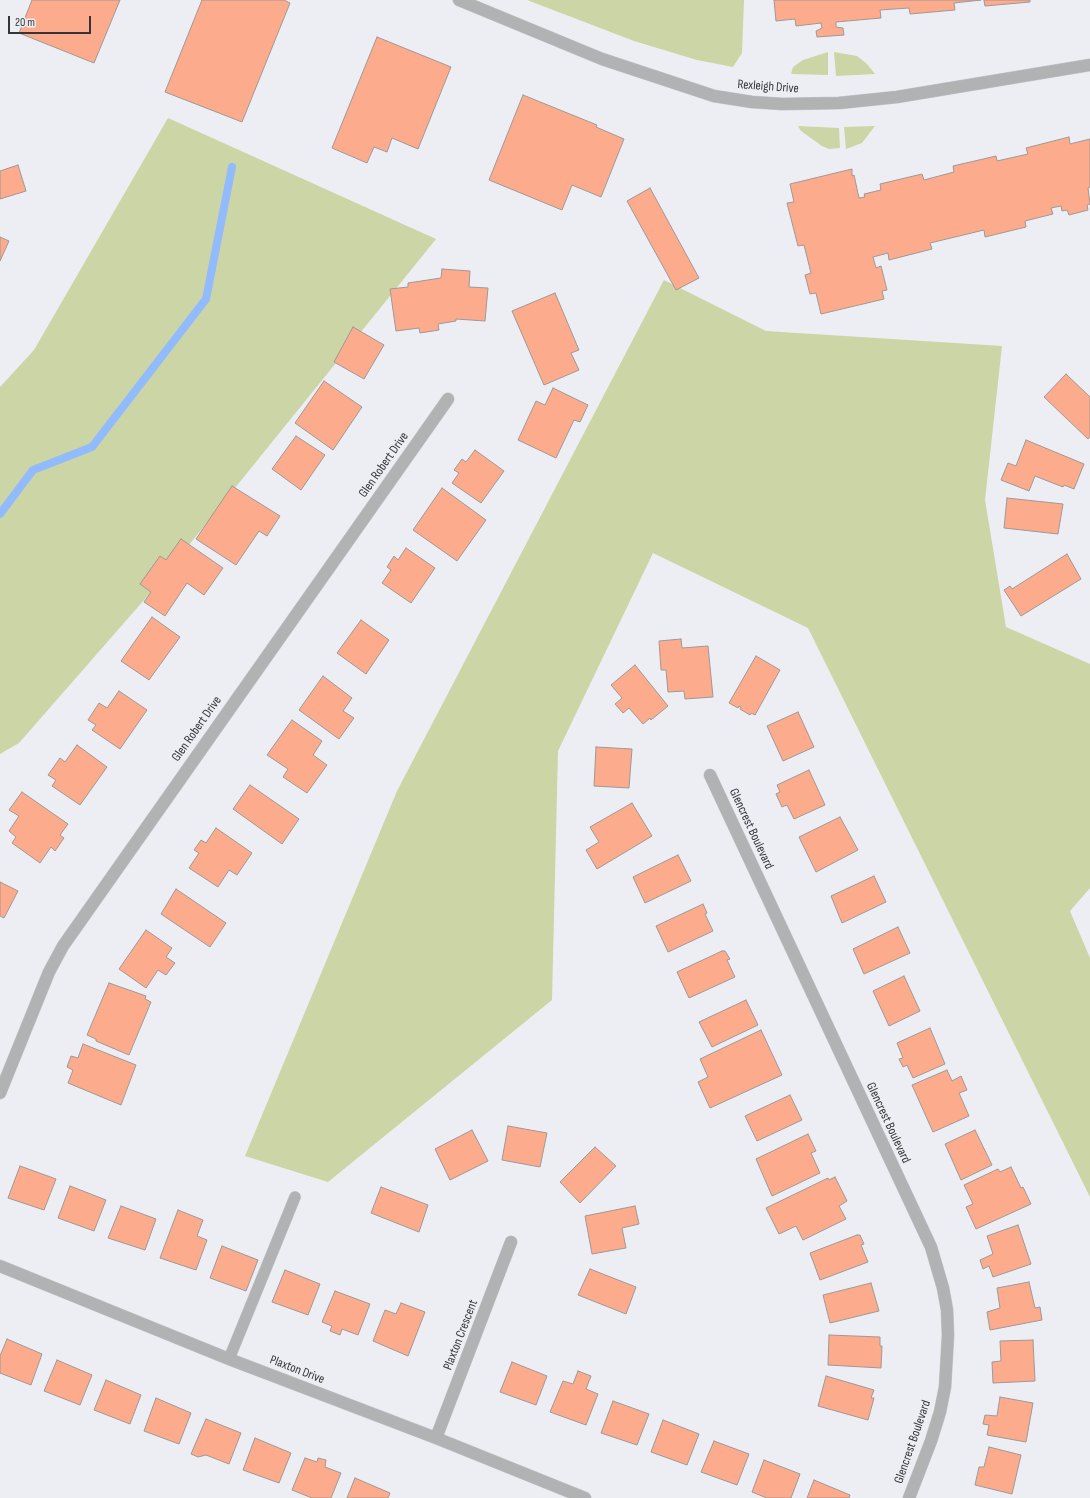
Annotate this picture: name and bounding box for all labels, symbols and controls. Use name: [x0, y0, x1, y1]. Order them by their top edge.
scale bar: [10, 8, 93, 34]
text: 20 m: [15, 15, 35, 30]
street label: Rexleigh Drive: [737, 77, 799, 97]
street label: Glen Robert Drive: [356, 429, 412, 501]
street label: Glen Robert Drive: [169, 693, 225, 765]
street label: Glencrest Boulevard: [725, 786, 777, 872]
street label: Glencrest Boulevard: [862, 1080, 914, 1166]
street label: Plaxton Crescent: [440, 1298, 482, 1372]
street label: Plaxton Drive: [267, 1352, 327, 1388]
street label: Glencrest Boulevard: [891, 1398, 935, 1486]

